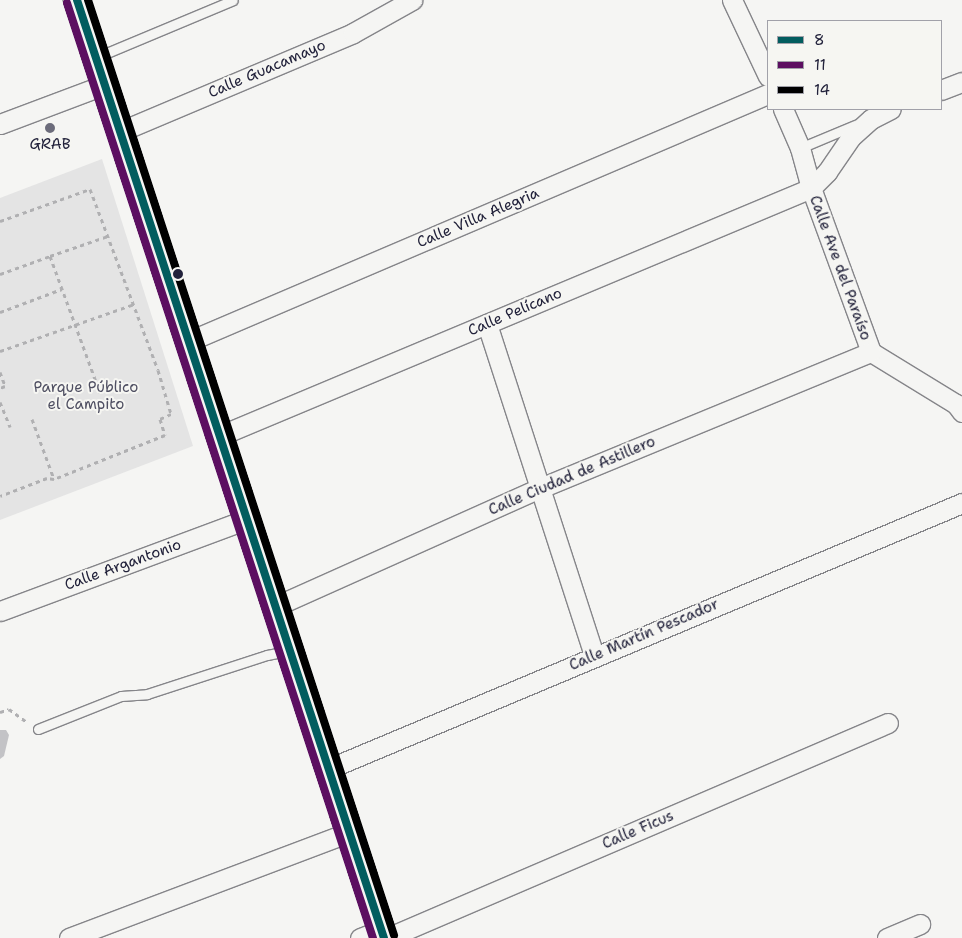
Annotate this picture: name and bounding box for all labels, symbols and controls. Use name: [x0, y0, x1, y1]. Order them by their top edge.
legend: [767, 20, 942, 110]
text: 8: [814, 30, 825, 50]
street label: Calle Guacamayo: [205, 36, 329, 102]
text: 11: [814, 55, 826, 75]
text: 14: [814, 80, 830, 100]
marker: GRAB: [44, 122, 56, 134]
place label: GRAB: [29, 136, 71, 154]
street label: Calle Villa Alegria: [414, 184, 542, 252]
street label: Calle Ave del Paraíso: [805, 193, 875, 343]
unlabelled marker: [173, 269, 183, 279]
street label: Calle Pelícano: [465, 284, 565, 340]
park label: Parque Público el Campito: [34, 378, 138, 413]
street label: Calle Ciudad de Astillero: [486, 433, 658, 519]
street label: Calle Argantonio: [62, 536, 184, 594]
street label: Calle Martín Pescador: [566, 595, 722, 675]
street label: Calle Ficus: [599, 807, 677, 853]

